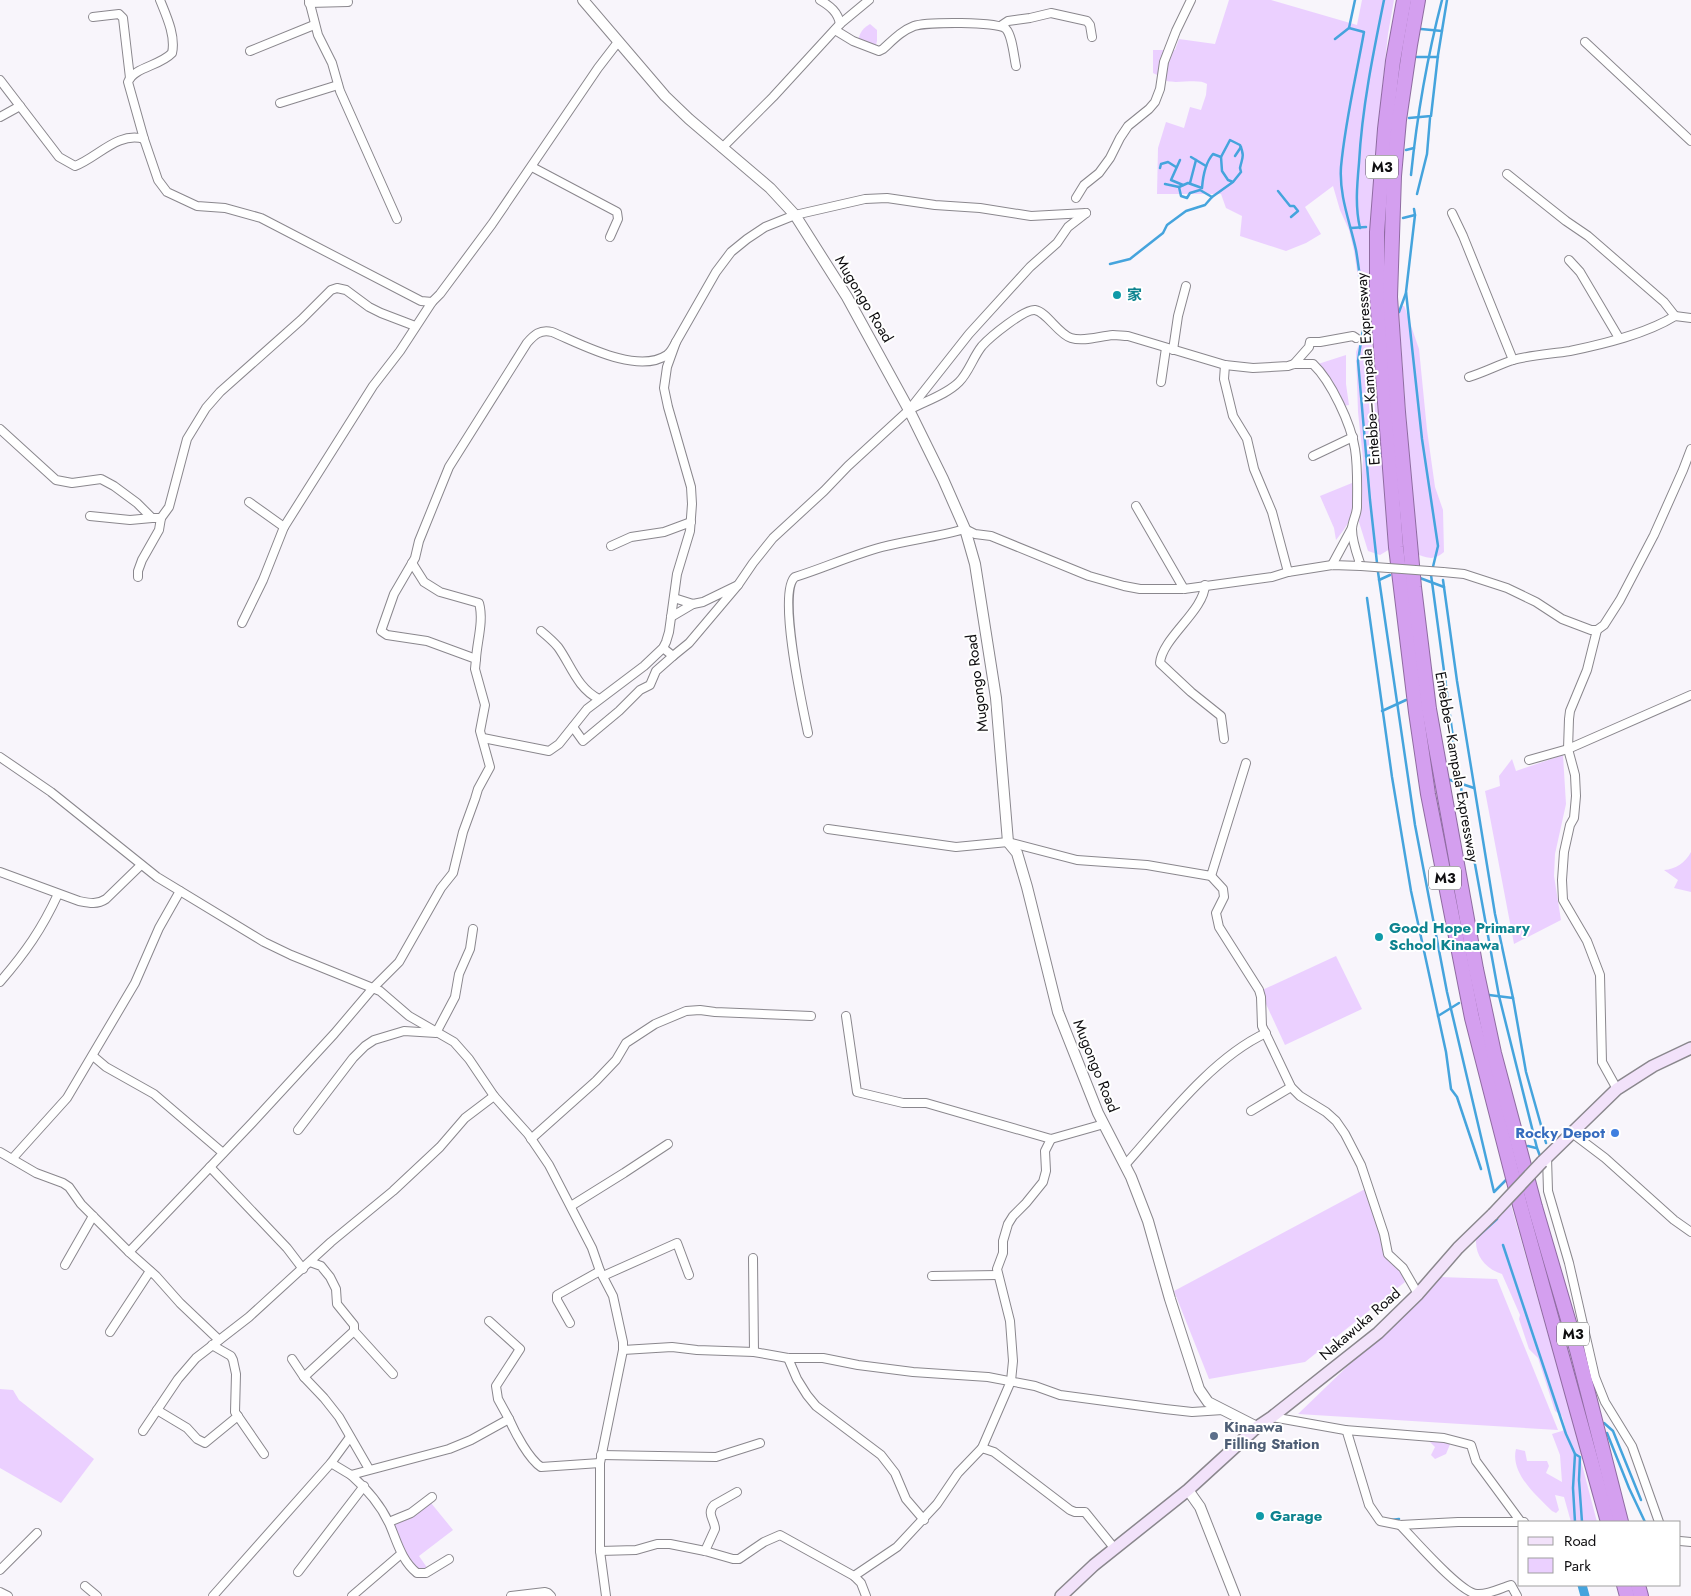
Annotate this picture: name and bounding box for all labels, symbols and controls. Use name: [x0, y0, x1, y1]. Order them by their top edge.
road number: M3: [1366, 156, 1398, 178]
street label: Mugongo Road: [829, 251, 899, 347]
street label: Entebbe–Kampala Expressway: [1350, 271, 1386, 466]
place label: 家: [1127, 284, 1142, 306]
marker: 家: [1111, 289, 1123, 301]
street label: Mugongo Road: [960, 633, 994, 733]
street label: Entebbe–Kampala Expressway: [1429, 670, 1485, 865]
road number: M3: [1429, 866, 1461, 890]
place label: Good Hope Primary School Kinaawa: [1389, 917, 1530, 956]
marker: Good Hope Primary School Kinaawa: [1373, 931, 1385, 943]
street label: Mugongo Road: [1067, 1016, 1125, 1116]
place label: Rocky Depot: [1515, 1122, 1605, 1144]
marker: Rocky Depot: [1609, 1127, 1621, 1139]
street label: Nakawuka Road: [1315, 1282, 1405, 1366]
road number: M3: [1557, 1322, 1589, 1346]
place label: Kinaawa Filling Station: [1224, 1416, 1320, 1455]
marker: Kinaawa Filling Station: [1208, 1430, 1220, 1442]
place label: Garage: [1270, 1505, 1323, 1527]
marker: Garage: [1254, 1510, 1266, 1522]
legend: [1518, 1521, 1681, 1586]
text: Road: [1564, 1530, 1596, 1552]
text: Park: [1564, 1555, 1591, 1577]

